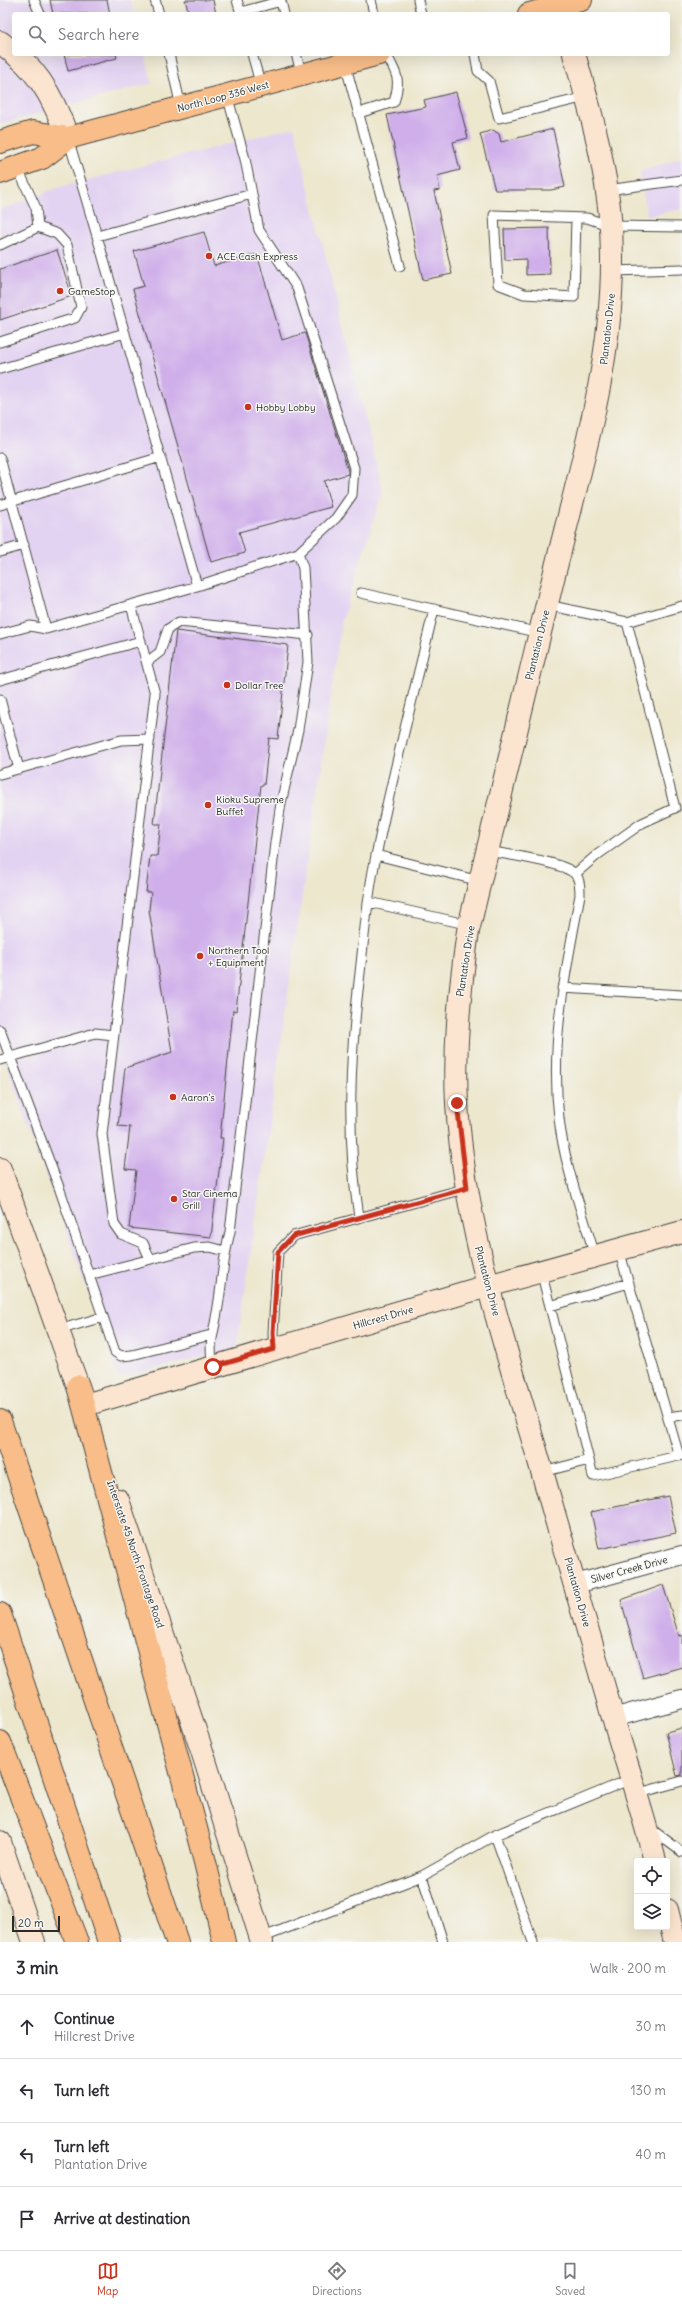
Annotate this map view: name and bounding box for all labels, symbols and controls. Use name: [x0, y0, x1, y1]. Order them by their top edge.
search box: [12, 12, 670, 56]
icon: search: [26, 23, 48, 45]
text: Search here: [58, 25, 139, 44]
street label: North Loop 336 West: [176, 78, 271, 115]
place label: ACE Cash Express: [217, 250, 298, 263]
marker: ACE Cash Express: [204, 251, 214, 261]
place label: GameStop: [68, 285, 115, 298]
marker: GameStop: [55, 286, 65, 296]
street label: Plantation Drive: [597, 293, 618, 365]
place label: Hobby Lobby: [256, 401, 316, 414]
marker: Hobby Lobby: [243, 402, 253, 412]
street label: Plantation Drive: [522, 609, 552, 682]
place label: Dollar Tree: [235, 679, 283, 692]
marker: Dollar Tree: [222, 680, 232, 690]
place label: Kioku Supreme Buffet: [216, 793, 284, 818]
marker: Kioku Supreme Buffet: [203, 800, 213, 810]
street label: Plantation Drive: [453, 925, 478, 998]
place label: Northern Tool + Equipment: [208, 944, 269, 969]
marker: Northern Tool + Equipment: [195, 951, 205, 961]
place label: Aaron's: [181, 1091, 215, 1104]
marker: Aaron's: [168, 1092, 178, 1102]
route end: [448, 1094, 466, 1112]
place label: Star Cinema Grill: [182, 1187, 238, 1212]
marker: Star Cinema Grill: [169, 1194, 179, 1204]
street label: Plantation Drive: [472, 1245, 503, 1317]
street label: Hillcrest Drive: [351, 1303, 415, 1332]
route start: [204, 1358, 222, 1376]
street label: Interstate 45 North Frontage Road: [104, 1478, 167, 1630]
street label: Silver Creek Drive: [589, 1553, 669, 1586]
street label: Plantation Drive: [561, 1556, 594, 1628]
map controls: [634, 1858, 670, 1930]
button: locate: [634, 1858, 670, 1894]
button: layers: [634, 1894, 670, 1930]
scale bar: [12, 1914, 60, 1933]
text: 20 m: [18, 1916, 44, 1930]
text: 3 min: [16, 1957, 58, 1979]
text: Walk · 200 m: [590, 1960, 666, 1977]
text: Continue: [54, 2009, 115, 2028]
icon: ahead: [16, 2016, 38, 2038]
text: 30 m: [636, 2018, 666, 2035]
text: Hillcrest Drive: [54, 2028, 135, 2045]
icon: left: [16, 2080, 38, 2102]
text: Turn left: [54, 2081, 109, 2100]
text: 130 m: [630, 2082, 666, 2099]
text: Turn left: [54, 2137, 109, 2156]
icon: left: [16, 2144, 38, 2166]
text: 40 m: [635, 2146, 666, 2163]
text: Plantation Drive: [54, 2156, 147, 2173]
icon: arrive: [16, 2208, 38, 2230]
text: Arrive at destination: [54, 2209, 190, 2228]
tab: Map: [97, 2260, 119, 2298]
tab: Directions: [312, 2260, 362, 2298]
tab: Saved: [555, 2260, 585, 2298]

